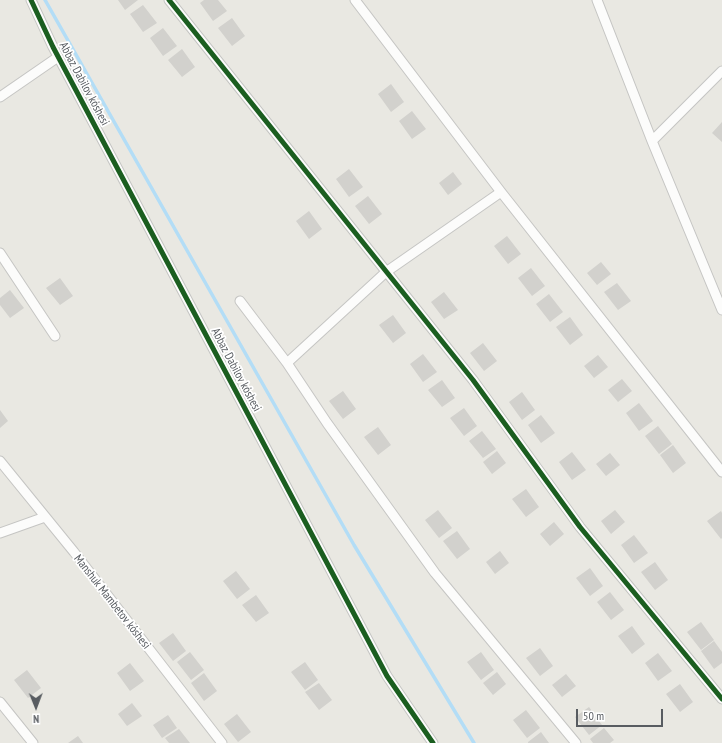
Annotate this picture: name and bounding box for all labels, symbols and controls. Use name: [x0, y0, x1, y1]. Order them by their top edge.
street label: Abbaz Dabilov kóshesi: [56, 40, 112, 128]
street label: Abbaz Dabilov kóshesi: [208, 326, 264, 414]
street label: Manshuk Mambetov kóshesi: [71, 552, 153, 652]
north arrow: [16, 687, 56, 727]
scale bar: [578, 701, 665, 727]
text: 50 m: [583, 708, 604, 723]
text: N: [33, 712, 39, 726]

